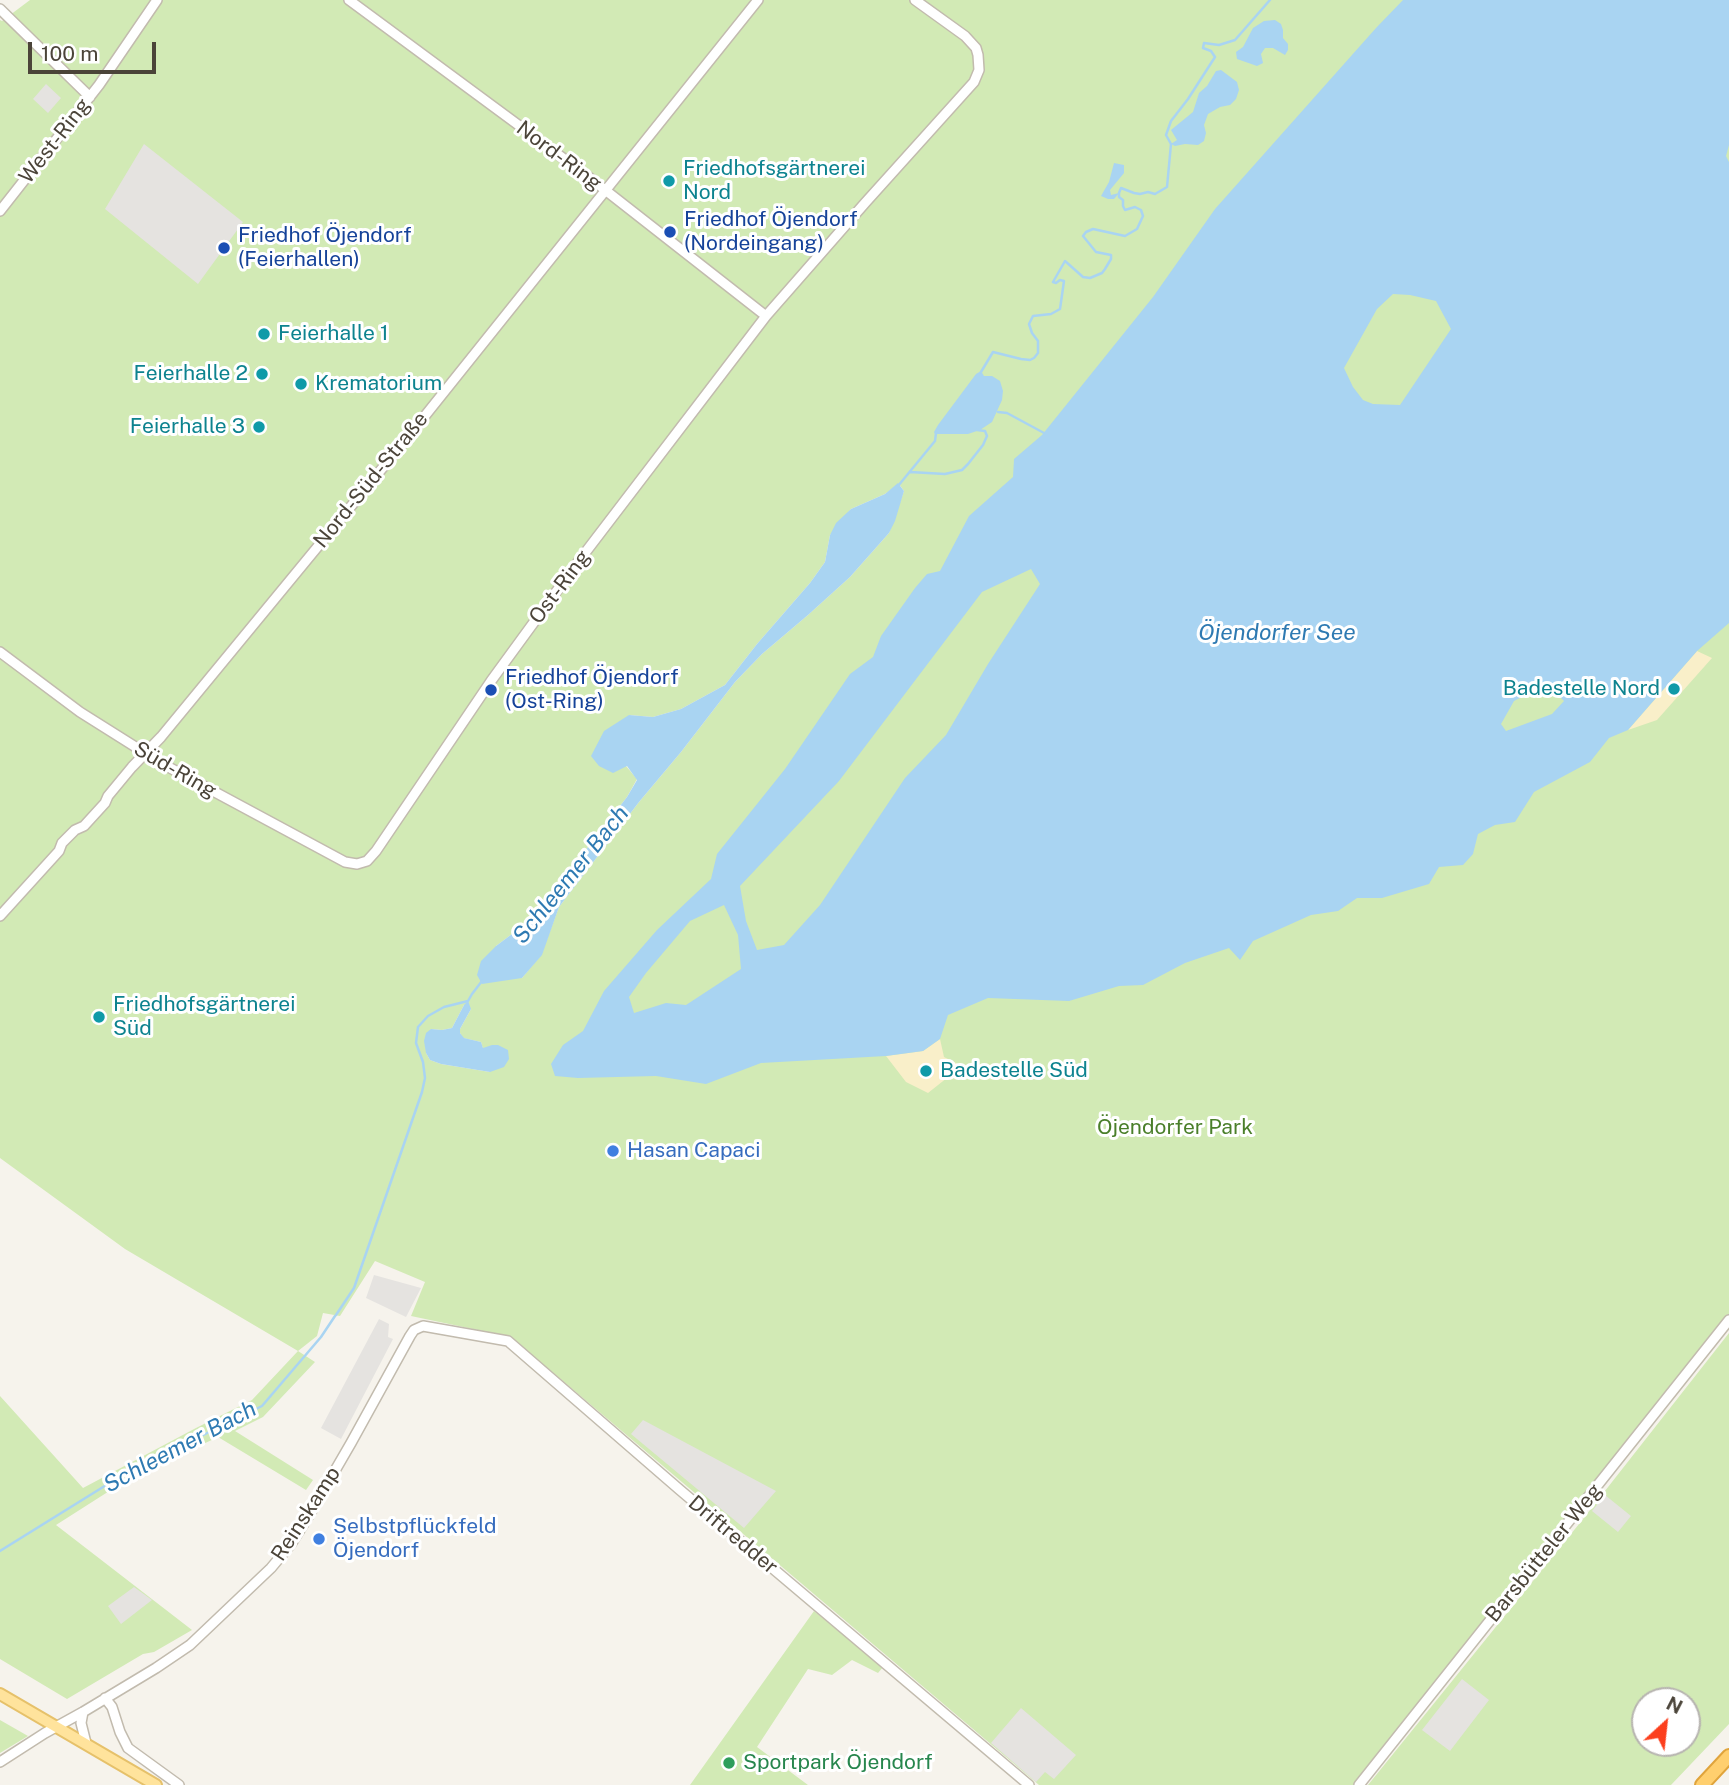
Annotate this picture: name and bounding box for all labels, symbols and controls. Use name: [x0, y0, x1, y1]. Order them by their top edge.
scale bar: [32, 28, 159, 72]
text: 100 m: [41, 41, 98, 66]
street label: West-Ring: [14, 93, 96, 189]
street label: Nord-Ring: [511, 116, 607, 196]
place label: Friedhofsgärtnerei Nord: [683, 156, 865, 206]
marker: Friedhofsgärtnerei Nord: [661, 173, 677, 189]
place label: Friedhof Öjendorf (Nordeingang): [684, 207, 857, 257]
place label: Friedhof Öjendorf (Feierhallen): [238, 223, 411, 273]
marker: Friedhof Öjendorf (Nordeingang): [662, 224, 678, 240]
marker: Friedhof Öjendorf (Feierhallen): [216, 240, 232, 256]
place label: Feierhalle 1: [278, 321, 388, 347]
marker: Feierhalle 1: [256, 326, 272, 342]
place label: Feierhalle 2: [134, 361, 248, 387]
marker: Feierhalle 2: [254, 366, 270, 382]
place label: Krematorium: [315, 371, 442, 397]
marker: Krematorium: [293, 376, 309, 392]
street label: Nord-Süd-Straße: [309, 407, 433, 553]
place label: Feierhalle 3: [130, 414, 245, 440]
marker: Feierhalle 3: [251, 419, 267, 435]
street label: Ost-Ring: [524, 545, 596, 629]
water label: Öjendorfer See: [1198, 619, 1356, 647]
place label: Friedhof Öjendorf (Ost-Ring): [505, 665, 678, 715]
place label: Badestelle Nord: [1503, 676, 1660, 702]
marker: Badestelle Nord: [1666, 681, 1682, 697]
marker: Friedhof Öjendorf (Ost-Ring): [483, 682, 499, 698]
street label: Süd-Ring: [129, 736, 221, 804]
water label: Schleemer Bach: [507, 801, 635, 949]
place label: Friedhofsgärtnerei Süd: [113, 992, 295, 1042]
marker: Friedhofsgärtnerei Süd: [91, 1009, 107, 1025]
place label: Badestelle Süd: [940, 1058, 1088, 1084]
marker: Badestelle Süd: [918, 1063, 934, 1079]
park label: Öjendorfer Park: [1097, 1115, 1253, 1141]
place label: Hasan Capaci: [627, 1138, 760, 1164]
marker: Hasan Capaci: [605, 1143, 621, 1159]
water label: Schleemer Bach: [99, 1395, 261, 1499]
street label: Reinskamp: [266, 1462, 346, 1566]
street label: Barsbütteler Weg: [1480, 1479, 1608, 1627]
street label: Driftredder: [683, 1490, 783, 1580]
place label: Selbstpflückfeld Öjendorf: [333, 1514, 497, 1564]
marker: Selbstpflückfeld Öjendorf: [311, 1531, 327, 1547]
north arrow: [1631, 1687, 1701, 1757]
text: N: [1663, 1692, 1686, 1718]
place label: Sportpark Öjendorf: [743, 1750, 933, 1776]
marker: Sportpark Öjendorf: [721, 1755, 737, 1771]

